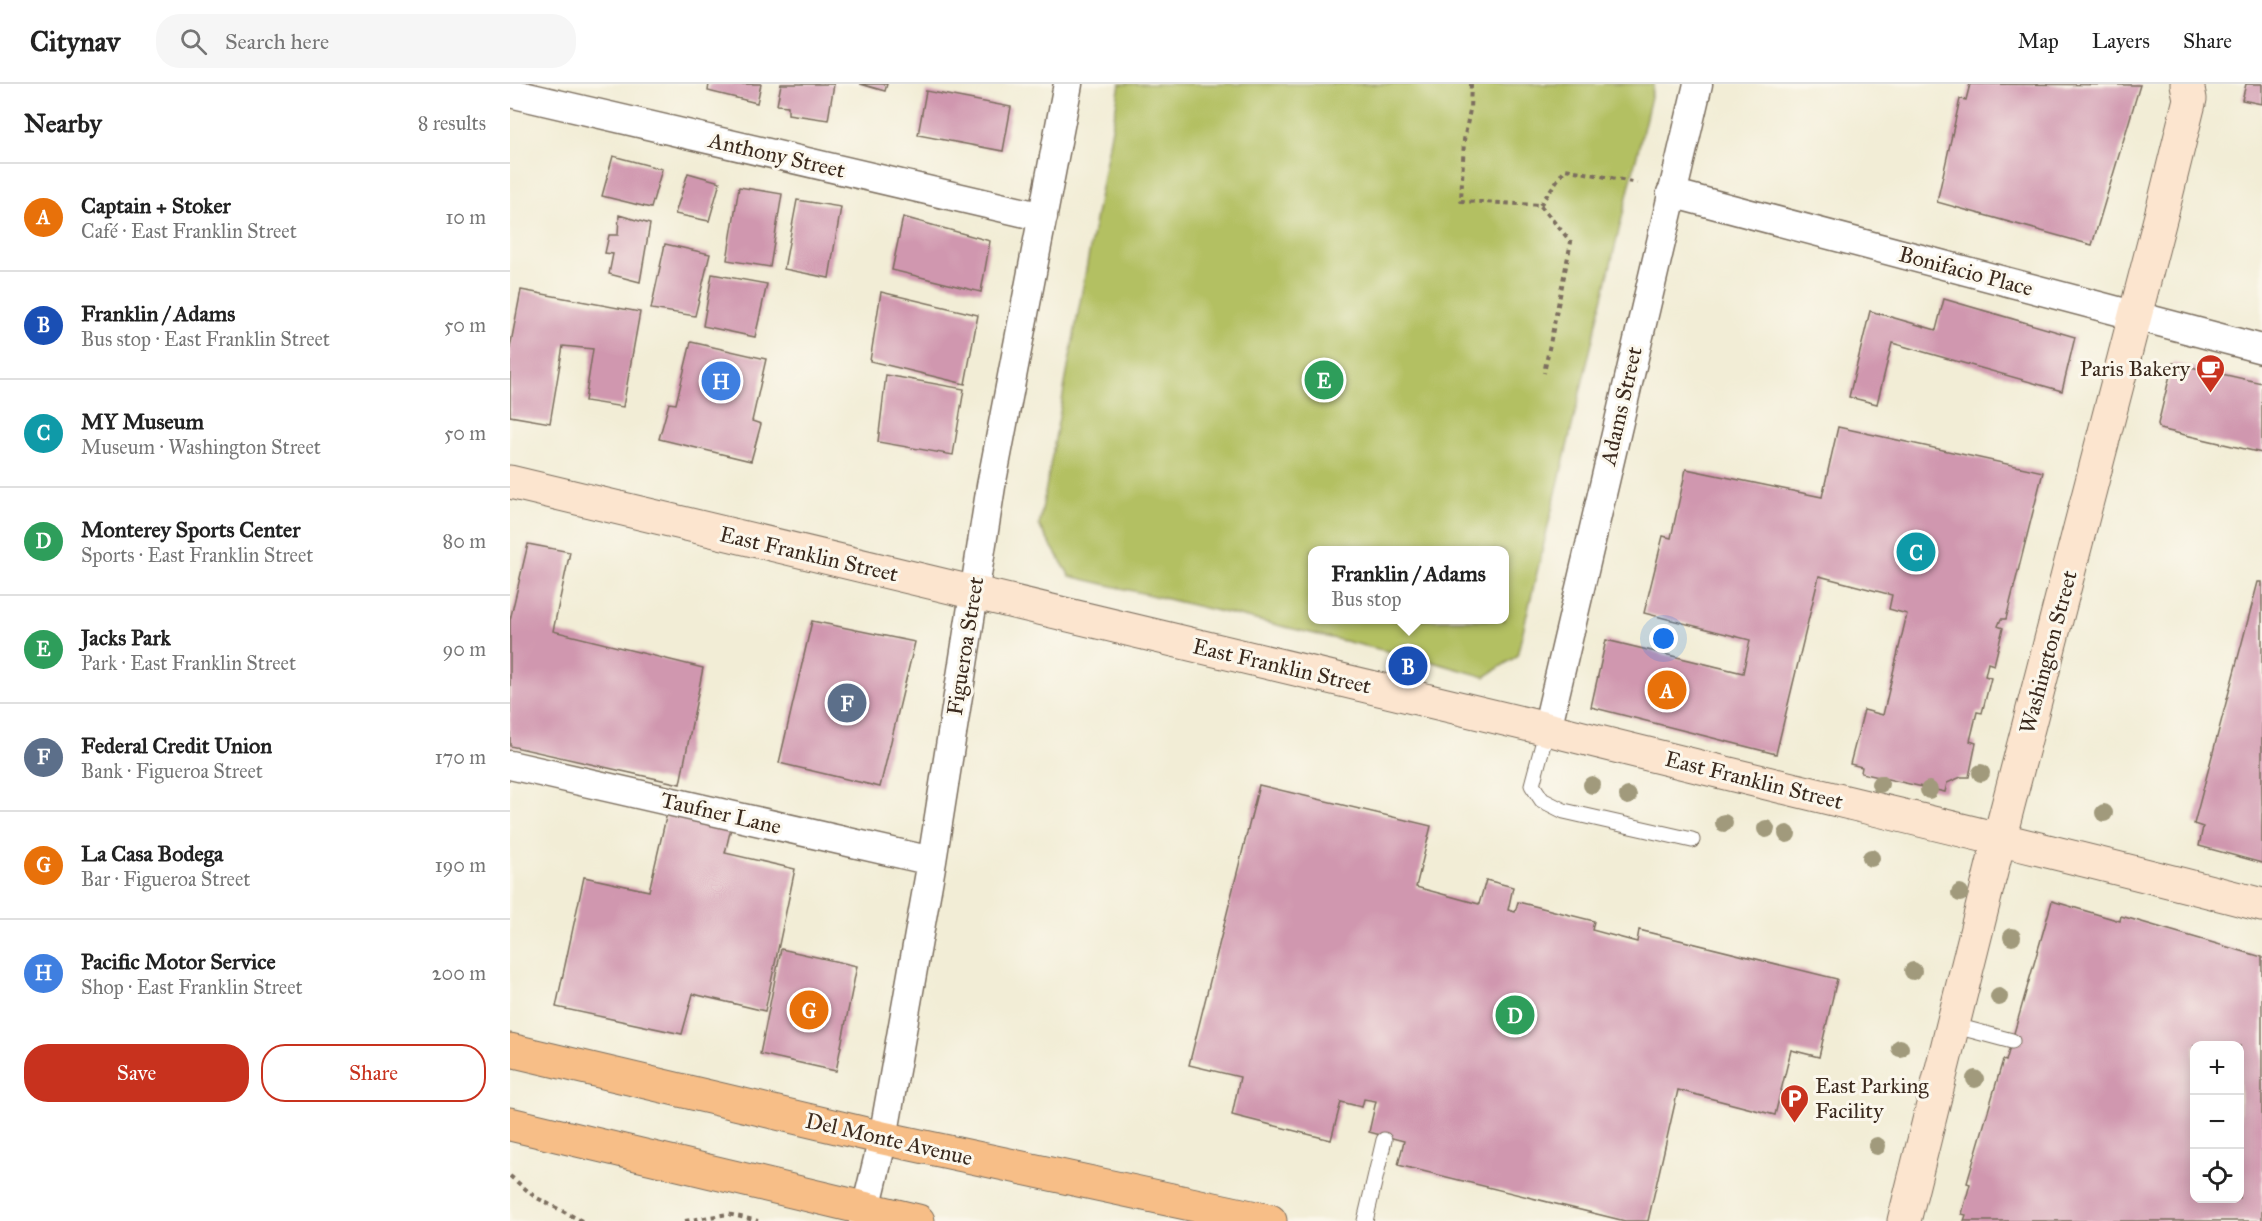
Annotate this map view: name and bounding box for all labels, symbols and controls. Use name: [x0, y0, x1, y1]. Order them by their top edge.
search box: [156, 14, 576, 68]
text: Citynav: [30, 24, 120, 59]
icon: search: [177, 25, 210, 58]
text: Search here: [225, 28, 329, 55]
text: Map: [2018, 28, 2059, 54]
text: Layers: [2092, 28, 2150, 54]
text: Share: [2183, 28, 2232, 54]
text: Nearby: [24, 107, 102, 139]
text: 8 results: [418, 111, 486, 135]
street label: Anthony Street: [705, 126, 848, 184]
text: Captain + Stoker: [81, 192, 231, 219]
text: A: [37, 205, 50, 229]
text: 10 m: [445, 205, 486, 229]
text: Café · East Franklin Street: [81, 219, 297, 243]
street label: Bonifacio Place: [1896, 240, 2036, 302]
text: Franklin / Adams: [81, 300, 235, 327]
text: B: [37, 313, 50, 337]
text: 50 m: [444, 313, 486, 337]
text: Bus stop · East Franklin Street: [81, 327, 330, 351]
street label: Adams Street: [1594, 344, 1648, 469]
cafe icon: Paris Bakery: [2195, 352, 2227, 394]
place label: Paris Bakery: [2080, 355, 2191, 382]
pin: H: [702, 358, 740, 404]
pin: E: [1304, 358, 1344, 402]
text: MY Museum: [81, 408, 204, 435]
text: C: [37, 421, 50, 445]
text: 50 m: [444, 421, 486, 445]
text: Museum · Washington Street: [81, 435, 321, 459]
text: Monterey Sports Center: [81, 516, 300, 543]
street label: East Franklin Street: [717, 520, 901, 588]
text: D: [36, 529, 51, 553]
text: 80 m: [443, 529, 486, 553]
pin: C: [1896, 530, 1936, 574]
text: Sports · East Franklin Street: [81, 543, 313, 567]
popup: [1308, 546, 1509, 624]
text: Franklin / Adams: [1331, 560, 1486, 587]
street label: Washington Street: [2013, 567, 2083, 737]
street label: Figueroa Street: [941, 575, 989, 717]
text: Bus stop: [1331, 587, 1401, 611]
text: Jacks Park: [81, 624, 171, 651]
your location: [1649, 624, 1678, 653]
street label: East Franklin Street: [1190, 632, 1374, 700]
text: E: [36, 637, 51, 661]
text: 90 m: [443, 637, 486, 661]
pin: B: [1388, 644, 1428, 688]
text: Park · East Franklin Street: [81, 651, 296, 675]
pin: A: [1648, 668, 1686, 712]
pin: F: [828, 680, 866, 726]
text: Federal Credit Union: [81, 732, 272, 759]
text: F: [37, 745, 50, 769]
text: 170 m: [435, 745, 486, 769]
street label: East Franklin Street: [1662, 745, 1846, 815]
text: Bank · Figueroa Street: [81, 759, 263, 783]
street label: Taufner Lane: [658, 786, 784, 840]
text: La Casa Bodega: [81, 840, 223, 867]
text: G: [36, 853, 51, 877]
text: 190 m: [435, 853, 486, 877]
text: Bar · Figueroa Street: [81, 867, 250, 891]
text: Pacific Motor Service: [81, 948, 276, 975]
text: H: [35, 961, 52, 985]
text: 200 m: [432, 961, 486, 985]
text: Shop · East Franklin Street: [81, 975, 303, 999]
pin: G: [790, 988, 828, 1032]
pin: D: [1496, 992, 1534, 1038]
map controls: [2190, 1041, 2244, 1203]
button: +: [2190, 1041, 2244, 1095]
button: Save: [24, 1044, 249, 1102]
button: Share: [261, 1044, 486, 1102]
place label: East Parking Facility: [1815, 1072, 1929, 1124]
parking icon: East Parking Facility: [1778, 1082, 1810, 1124]
button: −: [2190, 1095, 2244, 1149]
street label: Del Monte Avenue: [803, 1107, 975, 1171]
button: locate: [2190, 1149, 2244, 1203]

